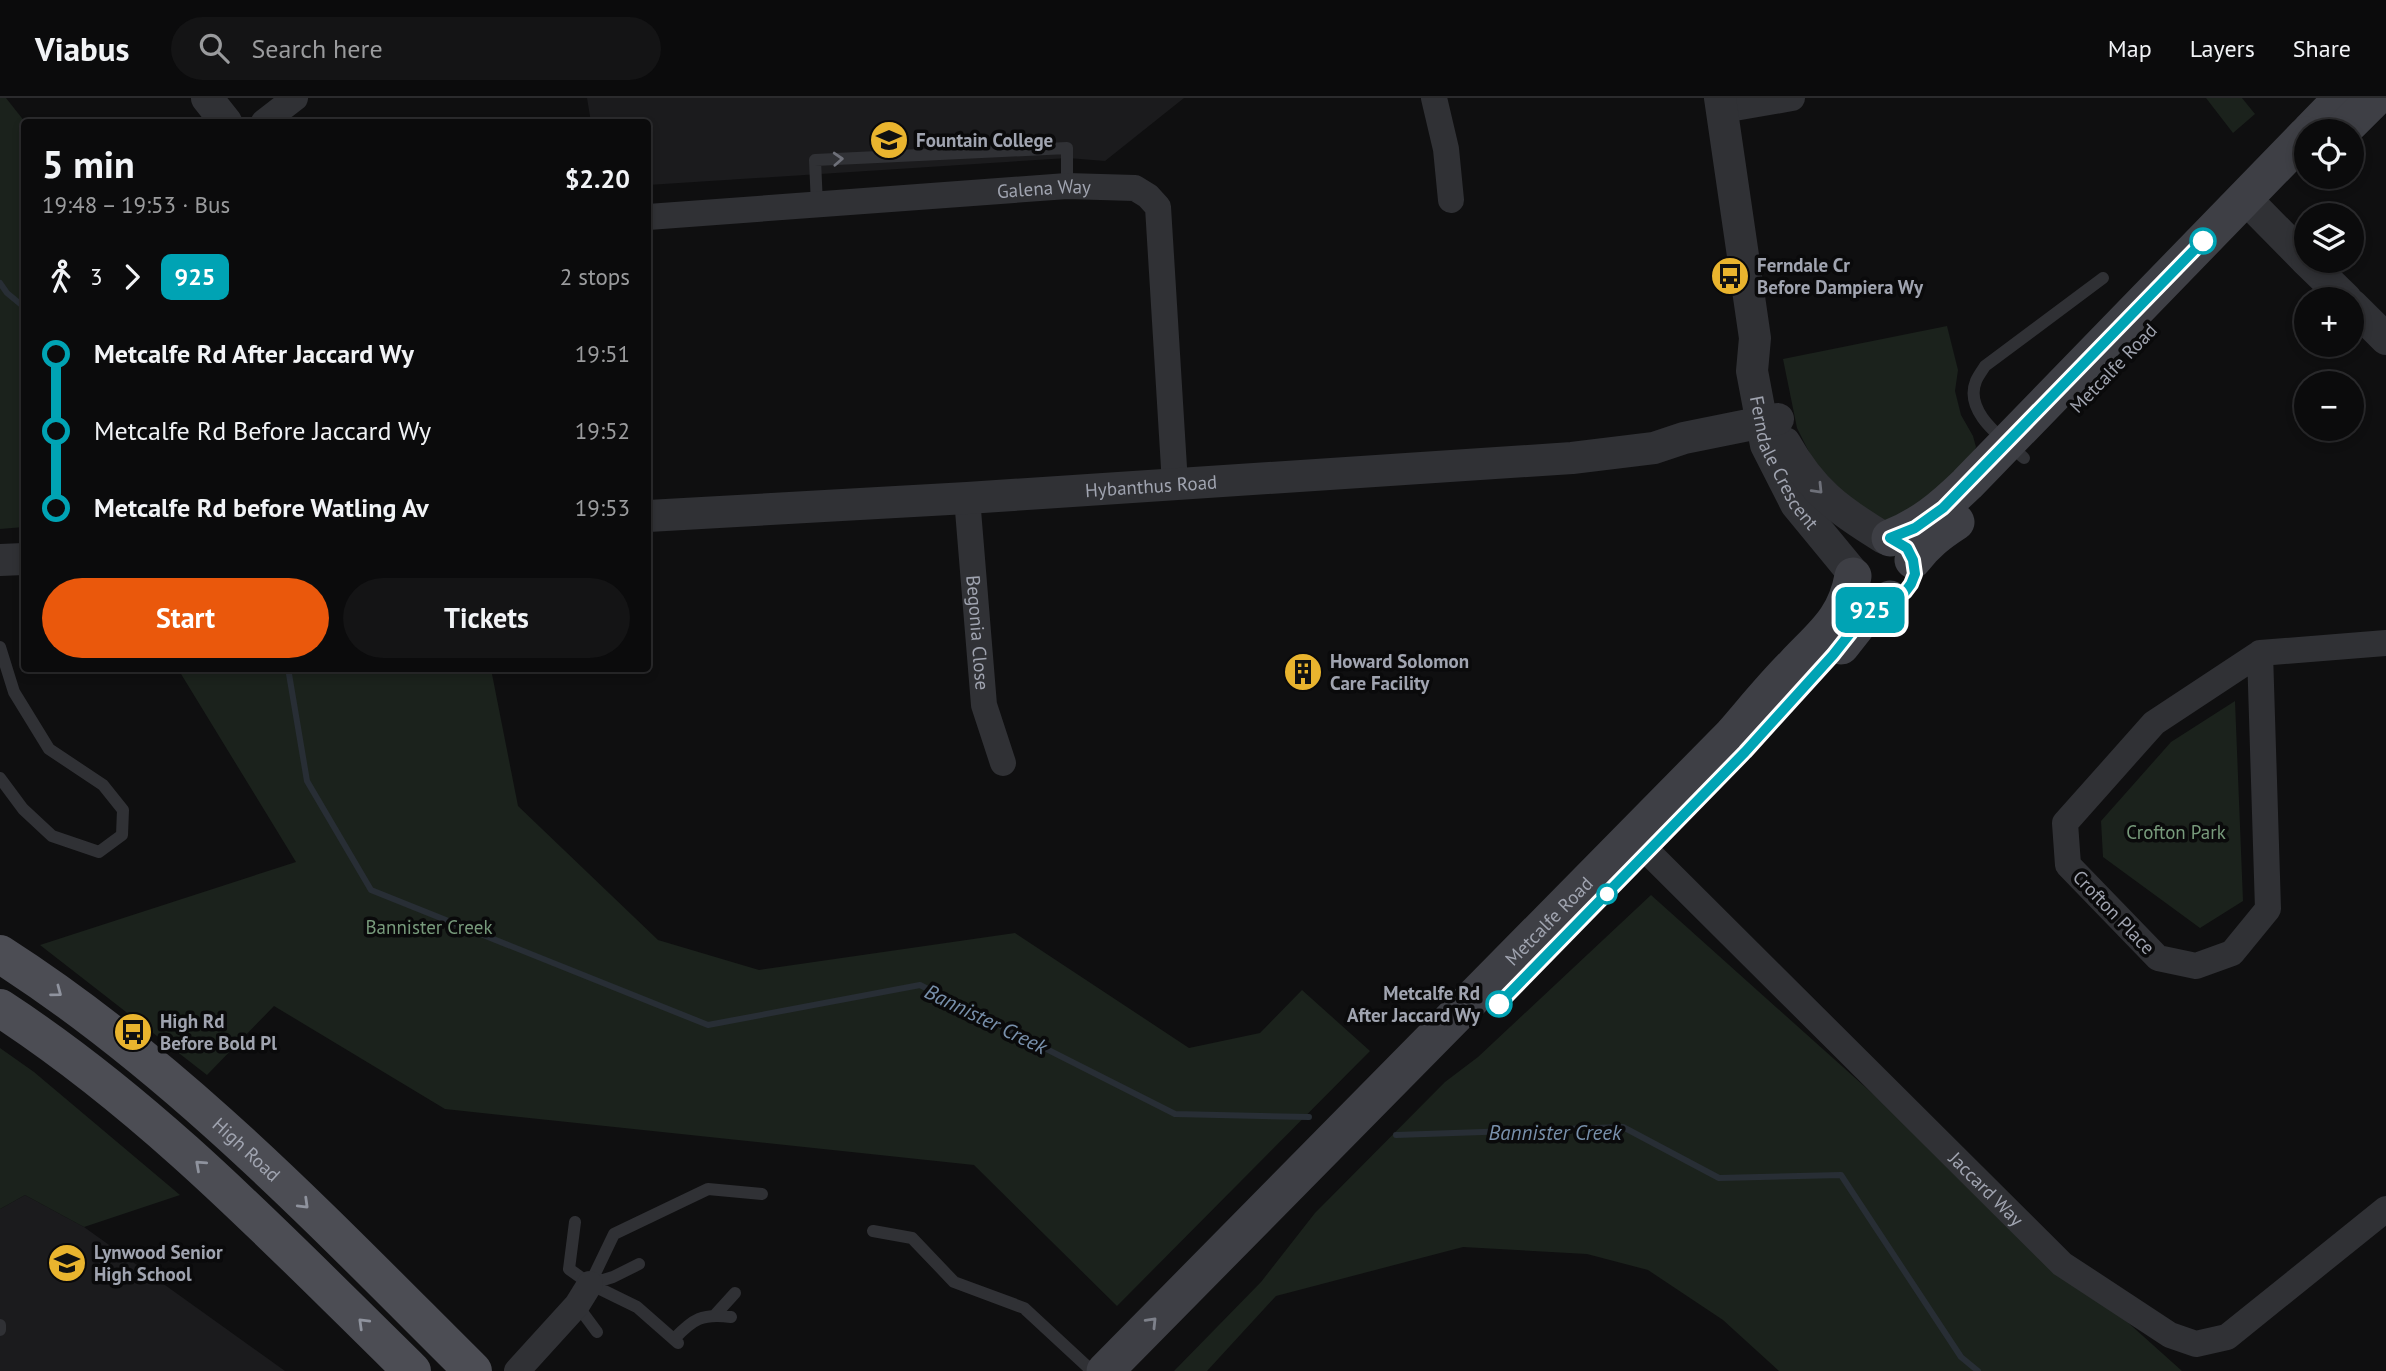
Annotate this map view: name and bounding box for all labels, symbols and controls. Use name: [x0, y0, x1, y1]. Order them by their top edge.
search box: [171, 17, 661, 80]
text: Viabus: [35, 27, 129, 70]
icon: search: [195, 29, 233, 67]
text: Search here: [251, 32, 383, 65]
text: Map: [2108, 33, 2152, 64]
text: Layers: [2190, 33, 2255, 64]
text: Share: [2293, 33, 2351, 64]
school or university icon: Fountain College: [868, 119, 910, 161]
map controls: [2294, 119, 2364, 441]
button: locate: [2294, 119, 2364, 189]
place label: Fountain College: [916, 128, 1053, 152]
text: 5 min: [42, 139, 135, 188]
one-way arrow: [833, 152, 844, 167]
text: $2.20: [565, 162, 630, 195]
street label: Galena Way: [996, 174, 1091, 203]
text: 19:48 – 19:53 · Bus: [42, 190, 230, 219]
button: layers: [2294, 203, 2364, 273]
unlabelled marker: [2190, 228, 2216, 254]
place label: Ferndale Cr Before Dampiera Wy: [1757, 253, 1924, 299]
bus stop icon: Ferndale Cr Before Dampiera Wy: [1709, 255, 1751, 297]
icon: walk: [42, 258, 80, 296]
icon: forward: [113, 258, 151, 296]
text: 925: [175, 261, 215, 292]
text: 3: [90, 262, 103, 291]
text: 2 stops: [560, 262, 630, 291]
button: +: [2294, 287, 2364, 357]
street label: Metcalfe Road: [2064, 318, 2162, 418]
text: Metcalfe Rd After Jaccard Wy: [94, 337, 414, 370]
text: 19:51: [575, 339, 630, 368]
button: −: [2294, 371, 2364, 441]
street label: Ferndale Crescent: [1745, 394, 1824, 535]
text: Metcalfe Rd Before Jaccard Wy: [94, 414, 431, 447]
text: 19:52: [575, 416, 630, 445]
street label: Hybanthus Road: [1084, 469, 1218, 502]
one-way arrow: [1809, 481, 1822, 494]
text: Metcalfe Rd before Watling Av: [94, 491, 429, 524]
text: 19:53: [575, 493, 630, 522]
street label: Begonia Close: [961, 574, 995, 691]
button: Start: [42, 578, 329, 658]
button: Tickets: [343, 578, 630, 658]
line badge: 925: [1830, 587, 1910, 633]
text: 925: [1850, 594, 1890, 625]
place label: Howard Solomon Care Facility: [1330, 649, 1469, 695]
building icon: Howard Solomon Care Facility: [1282, 651, 1324, 693]
park label: Crofton Park: [2126, 820, 2226, 844]
street label: Crofton Place: [2068, 865, 2160, 959]
street label: Metcalfe Road: [1500, 871, 1598, 970]
unlabelled marker: [1597, 884, 1617, 904]
park label: Bannister Creek: [366, 915, 493, 939]
water label: Bannister Creek: [920, 978, 1053, 1061]
place label: Metcalfe Rd After Jaccard Wy: [1347, 981, 1481, 1027]
one-way arrow: [49, 984, 61, 997]
marker: Metcalfe Rd After Jaccard Wy: [1486, 991, 1512, 1017]
place label: High Rd Before Bold Pl: [160, 1009, 277, 1055]
bus stop icon: High Rd Before Bold Pl: [112, 1011, 154, 1053]
street label: High Road: [208, 1112, 286, 1187]
water label: Bannister Creek: [1489, 1119, 1623, 1146]
street label: Jaccard Way: [1943, 1146, 2029, 1231]
one-way arrow: [195, 1161, 208, 1173]
one-way arrow: [295, 1195, 308, 1208]
place label: Lynwood Senior High School: [94, 1240, 223, 1286]
school or university icon: Lynwood Senior High School: [46, 1242, 88, 1284]
one-way arrow: [1144, 1317, 1157, 1330]
one-way arrow: [359, 1319, 372, 1332]

